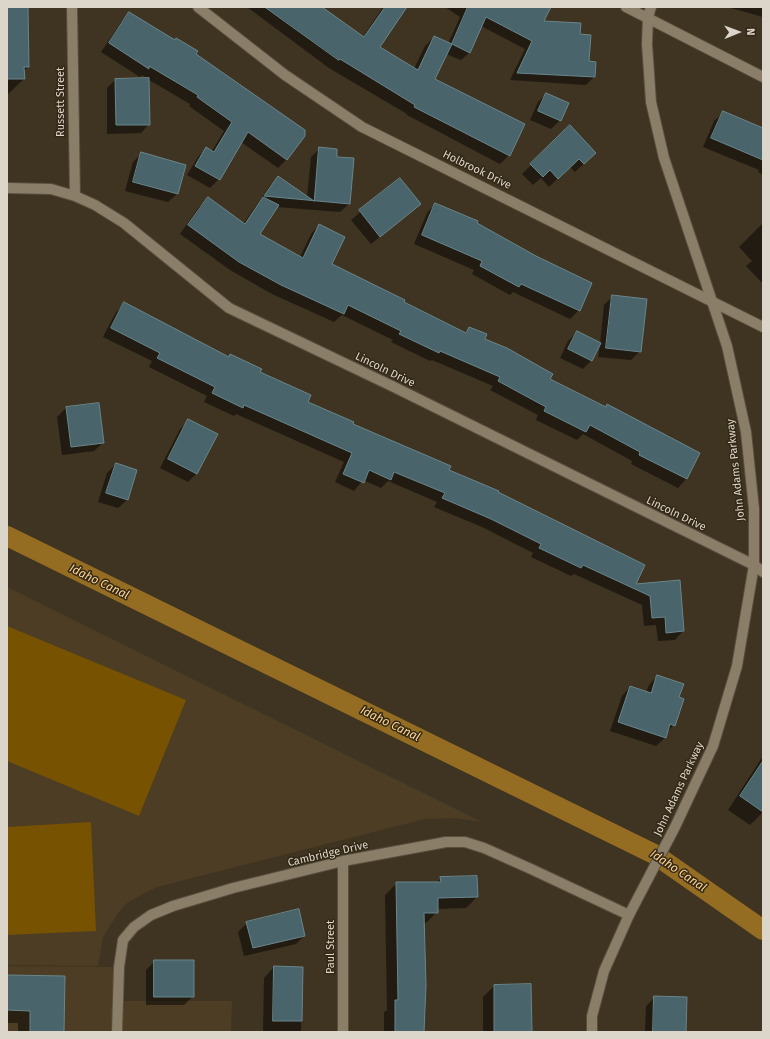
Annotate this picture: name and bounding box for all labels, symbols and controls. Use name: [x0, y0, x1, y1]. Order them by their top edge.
north arrow: [718, 12, 758, 52]
text: N: [744, 28, 757, 36]
street label: Russett Street: [54, 67, 68, 137]
street label: Holbrook Drive: [441, 148, 513, 192]
street label: Lincoln Drive: [353, 350, 417, 390]
street label: John Adams Parkway: [724, 418, 748, 522]
street label: Lincoln Drive: [644, 494, 708, 534]
water label: Idaho Canal: [67, 561, 131, 603]
water label: Idaho Canal: [358, 703, 422, 745]
street label: John Adams Parkway: [651, 740, 707, 838]
street label: Cambridge Drive: [286, 838, 370, 870]
water label: Idaho Canal: [647, 847, 709, 895]
street label: Paul Street: [324, 920, 338, 974]

